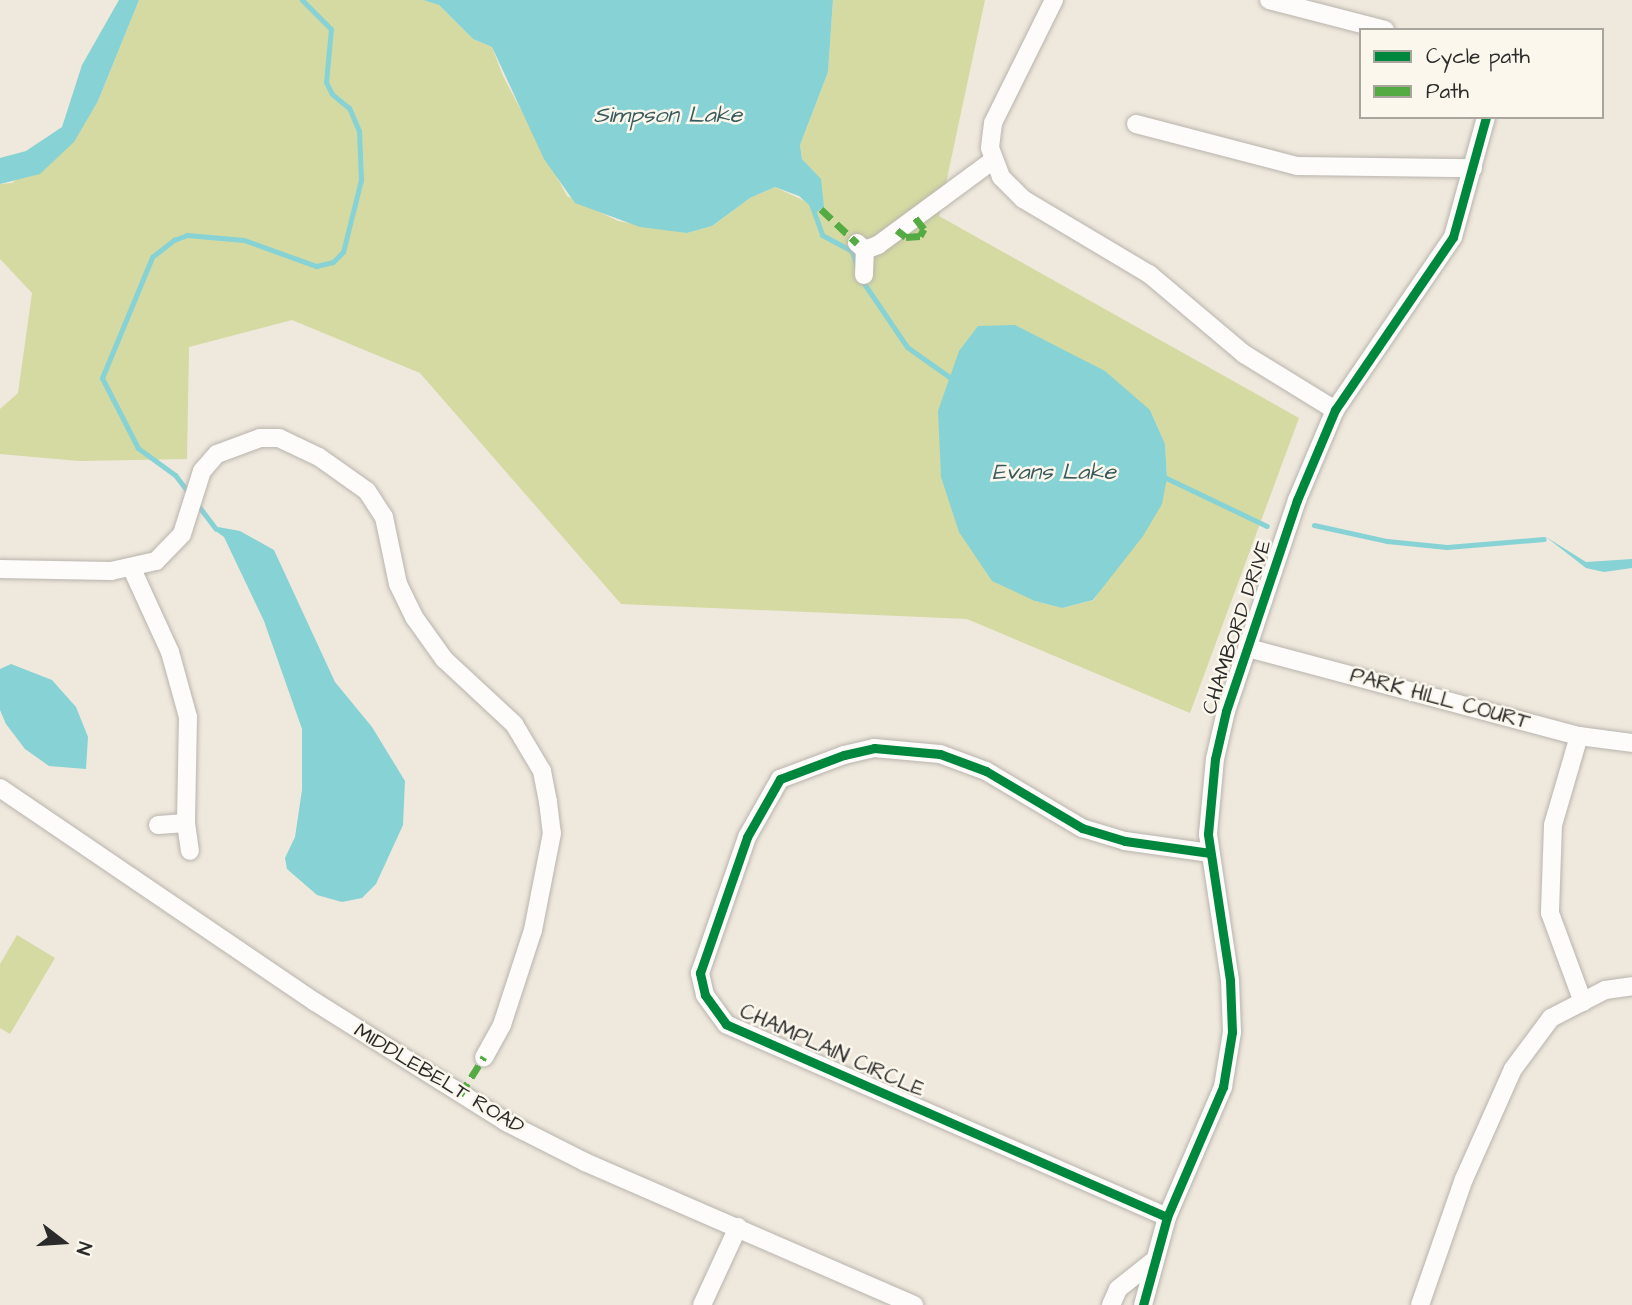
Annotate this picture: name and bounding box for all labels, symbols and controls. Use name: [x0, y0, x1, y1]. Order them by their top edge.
legend: [1359, 28, 1604, 119]
text: Cycle path: [1426, 42, 1530, 71]
text: Path: [1426, 77, 1469, 106]
water label: Simpson Lake: [594, 101, 742, 129]
water label: Evans Lake: [992, 458, 1116, 486]
street label: CHAMBORD DRIVE: [1197, 537, 1277, 717]
street label: PARK HILL COURT: [1347, 663, 1533, 735]
street label: CHAMPLAIN CIRCLE: [736, 999, 928, 1103]
street label: MIDDLEBELT ROAD: [349, 1018, 529, 1140]
north arrow: [28, 1207, 98, 1277]
text: N: [69, 1239, 98, 1258]

